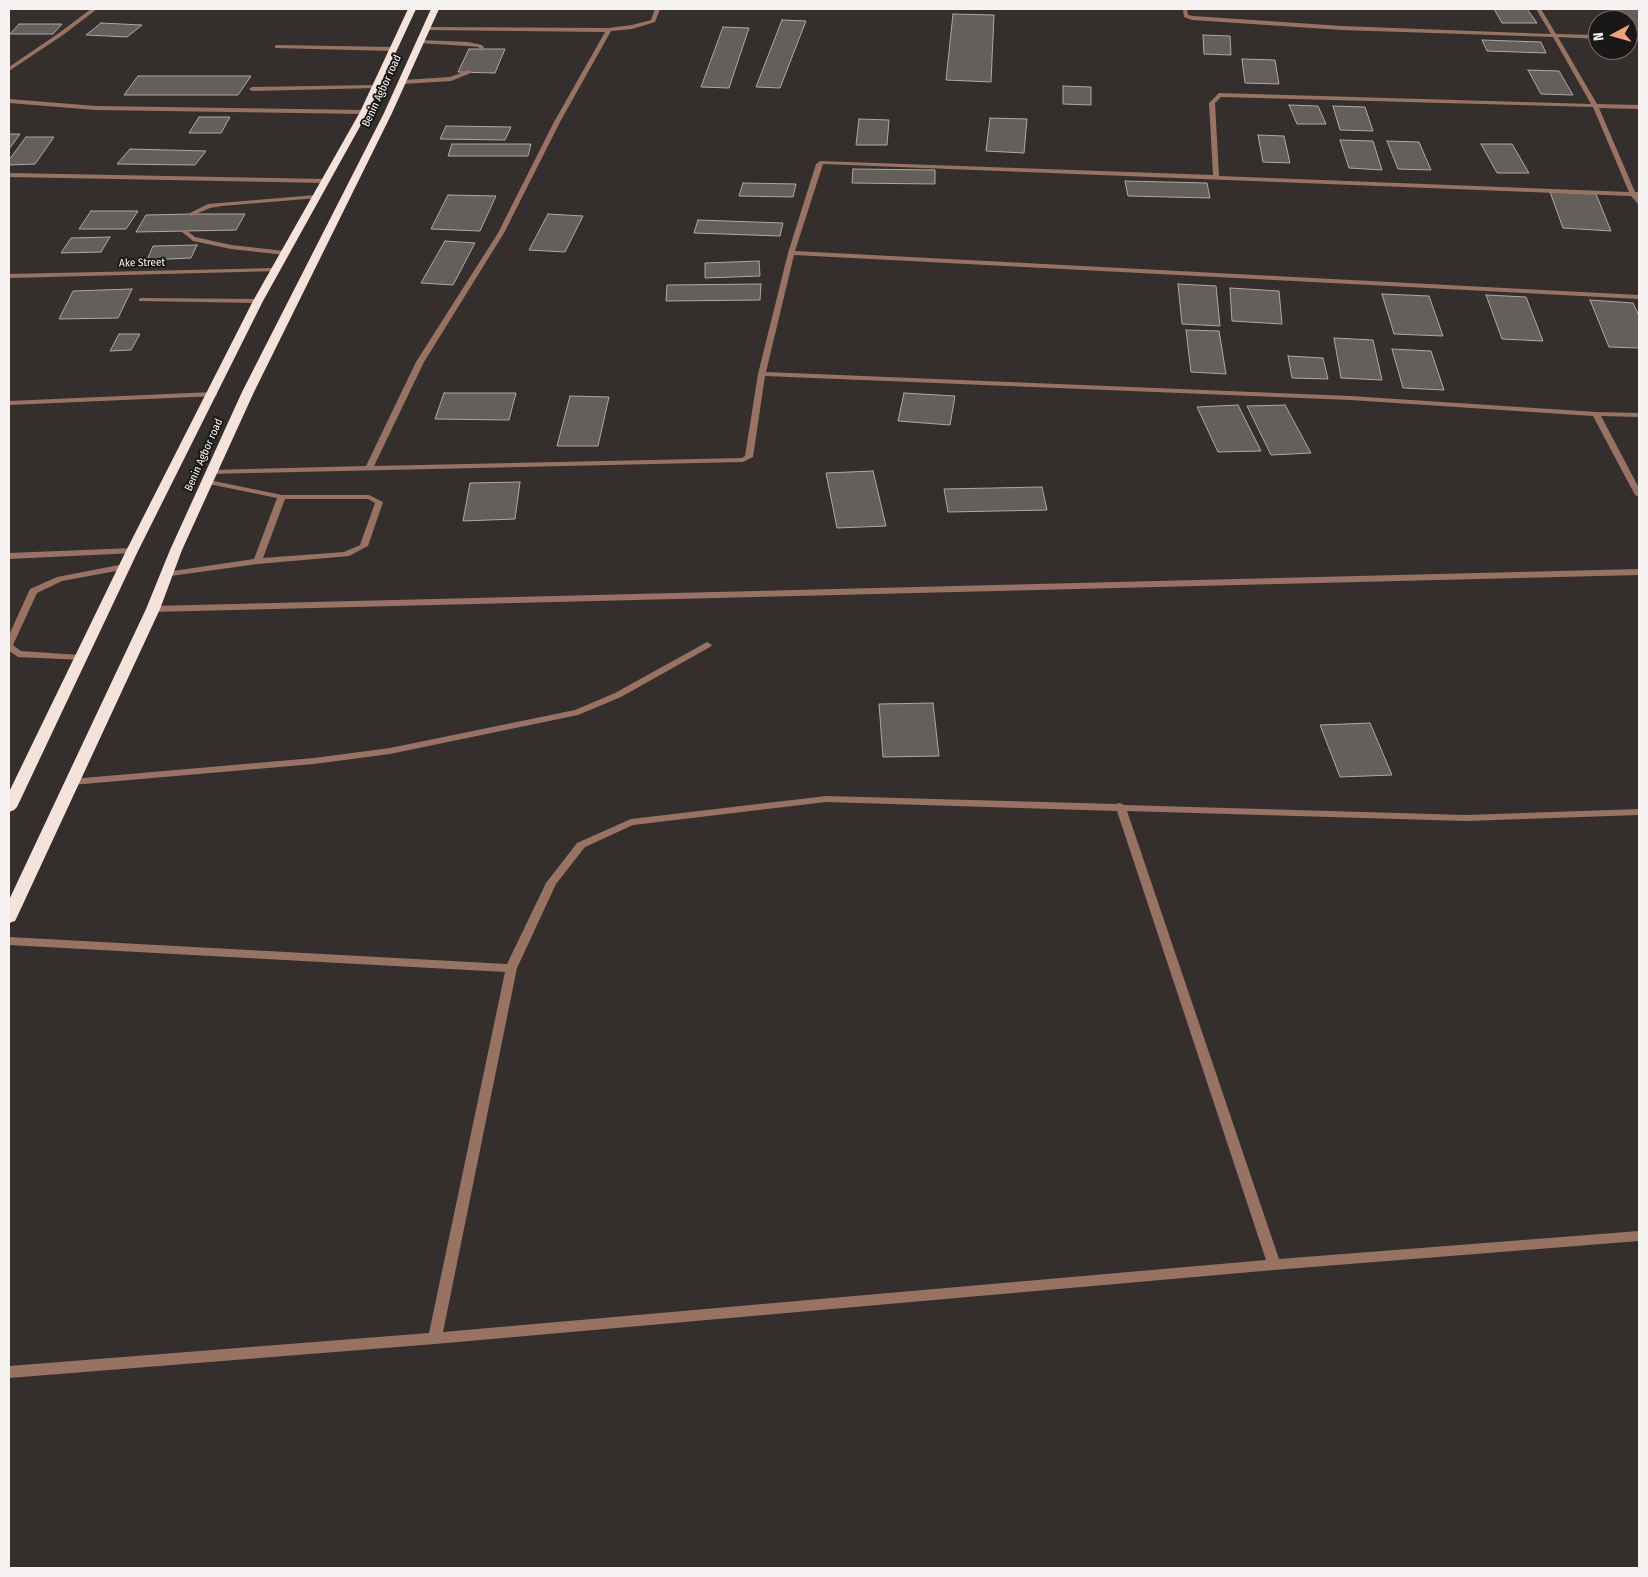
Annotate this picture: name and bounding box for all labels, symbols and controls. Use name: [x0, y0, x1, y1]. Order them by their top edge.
north arrow: [1588, 10, 1638, 60]
text: N: [1590, 31, 1607, 42]
street label: Benin Agbor road: [360, 53, 404, 129]
street label: Ake Street: [119, 256, 165, 270]
street label: Benin Agbor road: [182, 417, 226, 493]

